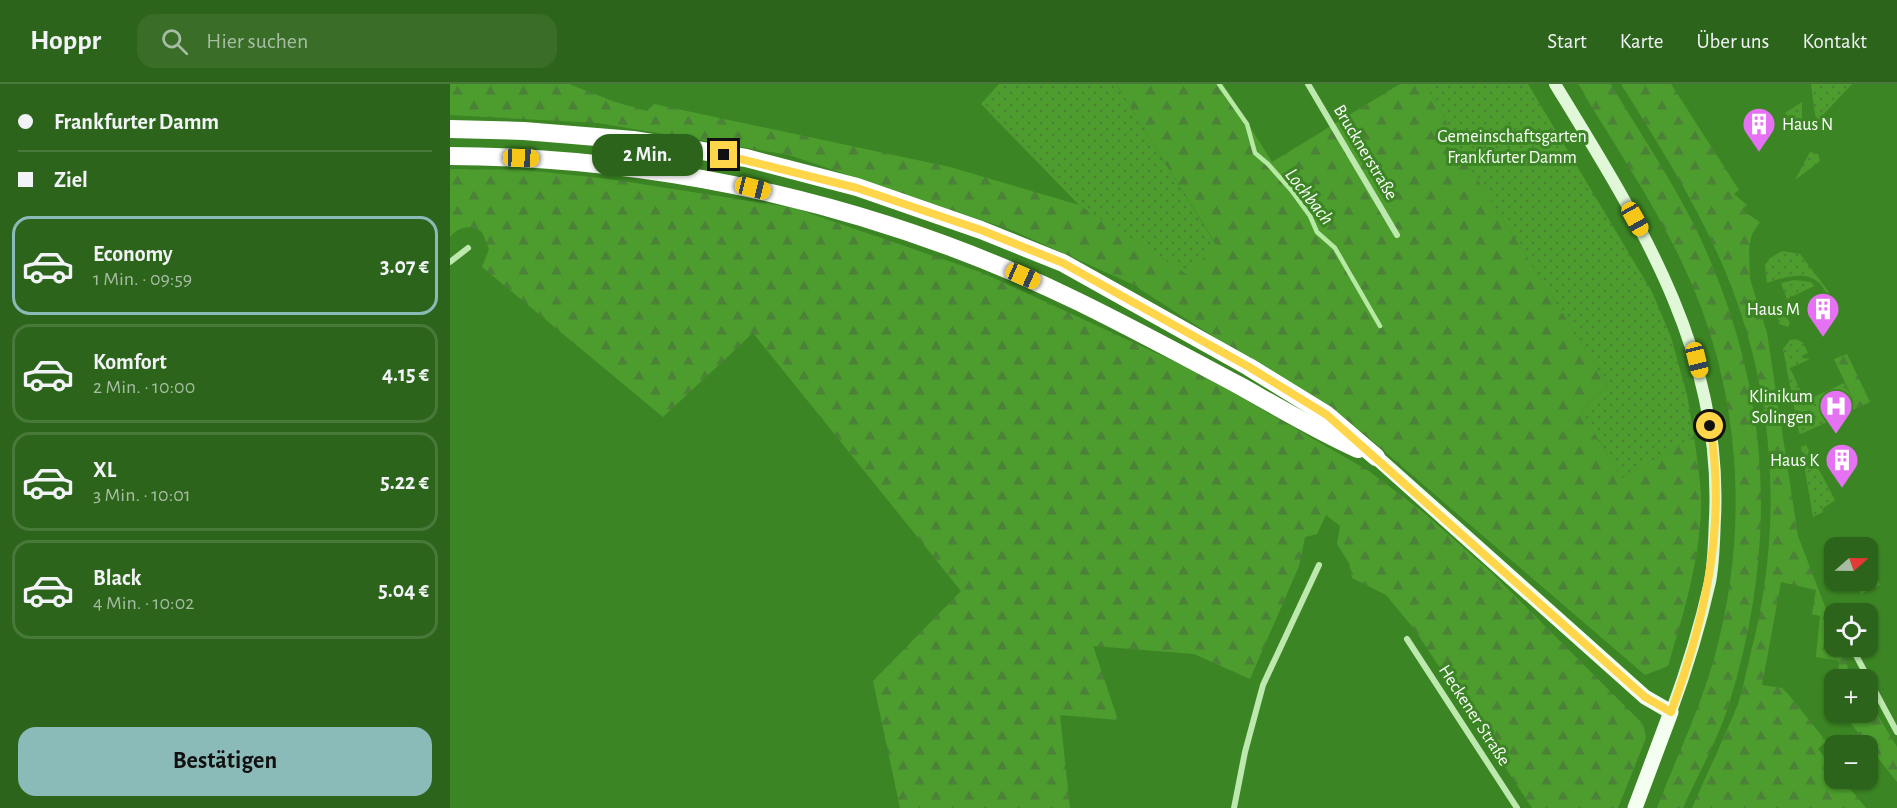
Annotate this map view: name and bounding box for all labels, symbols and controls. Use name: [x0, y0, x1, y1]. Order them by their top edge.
search box: [137, 14, 557, 68]
icon: search: [158, 25, 191, 58]
text: Hoppr: [30, 27, 101, 55]
text: Hier suchen: [206, 30, 308, 52]
text: Start: [1547, 31, 1587, 52]
text: Karte: [1620, 31, 1663, 52]
text: Über uns: [1696, 31, 1769, 52]
text: Kontakt: [1802, 31, 1867, 52]
street label: Brucknerstraße: [1330, 102, 1401, 203]
building icon: Haus N: [1741, 106, 1777, 153]
text: Frankfurter Damm: [54, 111, 219, 133]
place label: Haus N: [1782, 116, 1833, 134]
park label: Gemeinschaftsgarten Frankfurter Damm: [1437, 128, 1587, 167]
callout: 2 Min.: [592, 134, 703, 176]
route end: [710, 141, 737, 168]
text: 2 Min.: [623, 145, 672, 165]
car: [503, 148, 539, 168]
water label: Lochbach: [1281, 165, 1337, 229]
text: Ziel: [54, 169, 88, 191]
car: [733, 175, 773, 201]
car: [1618, 199, 1652, 239]
icon: car: [21, 239, 75, 293]
text: Economy: [93, 243, 173, 265]
text: 3.07 €: [380, 255, 429, 277]
car: [1003, 260, 1043, 292]
text: 1 Min. · 09:59: [93, 269, 192, 289]
building icon: Haus M: [1805, 291, 1841, 338]
place label: Haus M: [1747, 301, 1800, 319]
car: [1684, 340, 1710, 380]
icon: car: [21, 347, 75, 401]
text: Komfort: [93, 351, 167, 373]
text: 4.15 €: [382, 363, 429, 385]
text: 2 Min. · 10:00: [93, 377, 195, 397]
place label: Klinikum Solingen: [1749, 388, 1813, 427]
hospital icon: Klinikum Solingen: [1818, 388, 1854, 435]
route start: [1696, 412, 1723, 439]
building icon: Haus K: [1824, 442, 1860, 489]
place label: Haus K: [1770, 452, 1819, 470]
icon: car: [21, 455, 75, 509]
text: XL: [93, 459, 116, 481]
text: 5.22 €: [380, 471, 429, 493]
text: 3 Min. · 10:01: [93, 485, 191, 505]
north arrow: [1824, 537, 1878, 591]
map controls: [1824, 537, 1878, 789]
icon: car: [21, 563, 75, 617]
text: Black: [93, 567, 141, 589]
text: 5.04 €: [378, 579, 429, 601]
text: 4 Min. · 10:02: [93, 593, 194, 613]
button: locate: [1824, 603, 1878, 657]
street label: Heckener Straße: [1435, 662, 1513, 769]
button: +: [1824, 669, 1878, 723]
button: Bestätigen: [18, 727, 432, 796]
button: −: [1824, 735, 1878, 789]

